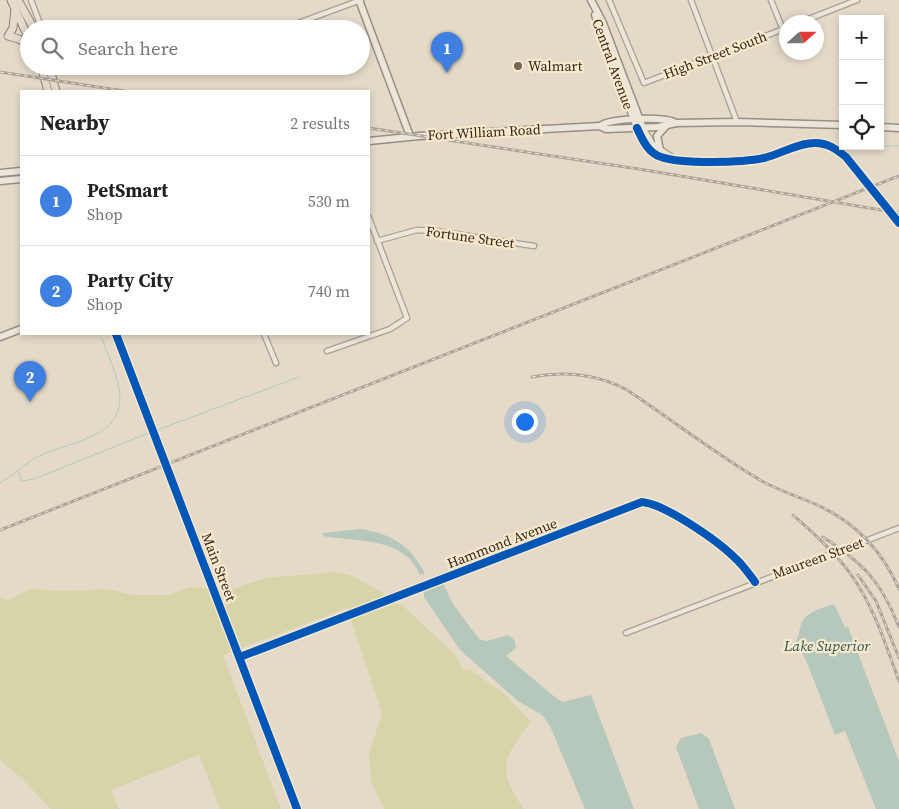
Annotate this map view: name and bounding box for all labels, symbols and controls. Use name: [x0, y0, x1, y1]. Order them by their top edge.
north arrow: [779, 15, 824, 60]
map controls: [839, 15, 884, 150]
button: +: [839, 15, 884, 60]
street label: Central Avenue: [587, 16, 639, 112]
search box: [20, 20, 370, 75]
street label: High Street South: [660, 26, 770, 84]
pin: 1: [431, 32, 463, 73]
icon: search: [38, 34, 66, 62]
text: Search here: [78, 35, 178, 61]
place label: Walmart: [528, 56, 583, 76]
marker: Walmart: [512, 60, 524, 72]
button: −: [839, 60, 884, 105]
button: locate: [839, 105, 884, 150]
text: Nearby: [40, 108, 110, 137]
text: 2 results: [290, 112, 350, 134]
street label: Fort William Road: [427, 119, 541, 145]
text: PetSmart: [87, 177, 168, 203]
text: 1: [52, 190, 60, 212]
text: 530 m: [308, 190, 350, 212]
text: Shop: [87, 203, 123, 225]
street label: Fortune Street: [424, 221, 516, 253]
text: Party City: [87, 267, 173, 293]
text: 2: [52, 280, 60, 302]
text: 740 m: [308, 280, 350, 302]
text: Shop: [87, 293, 123, 315]
pin: 2: [14, 361, 46, 402]
your location: [512, 409, 538, 435]
street label: Hammond Avenue: [444, 513, 560, 573]
street label: Main Street: [197, 530, 241, 604]
street label: Maureen Street: [770, 532, 867, 584]
water label: Lake Superior: [783, 635, 871, 656]

